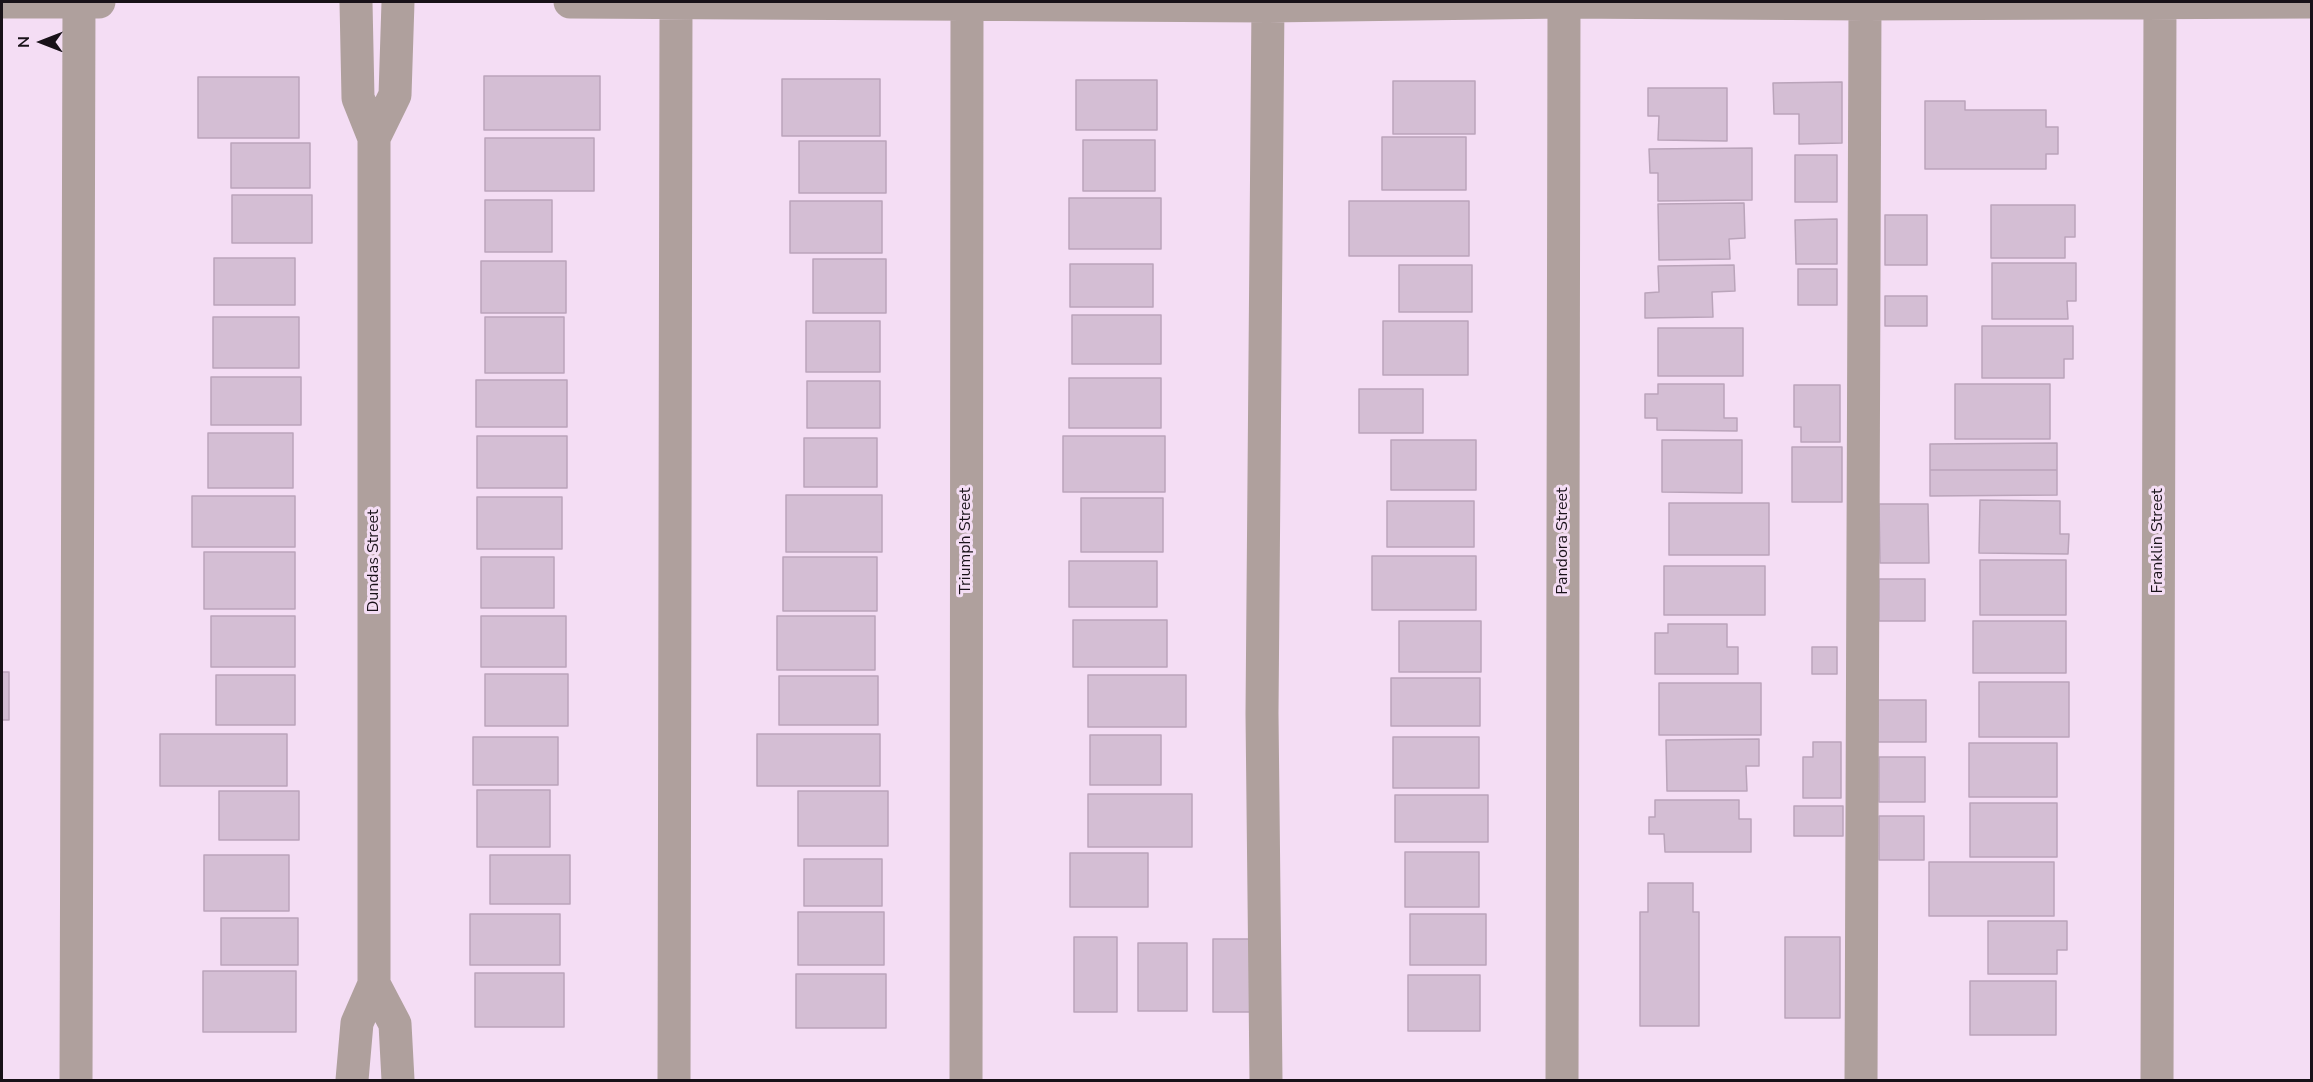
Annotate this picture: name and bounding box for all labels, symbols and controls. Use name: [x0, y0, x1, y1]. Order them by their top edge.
north arrow: [12, 12, 72, 72]
text: N: [13, 36, 35, 48]
street label: Pandora Street: [1553, 487, 1573, 595]
street label: Triumph Street: [956, 488, 976, 594]
street label: Franklin Street: [2148, 488, 2168, 594]
street label: Dundas Street: [364, 509, 384, 613]

